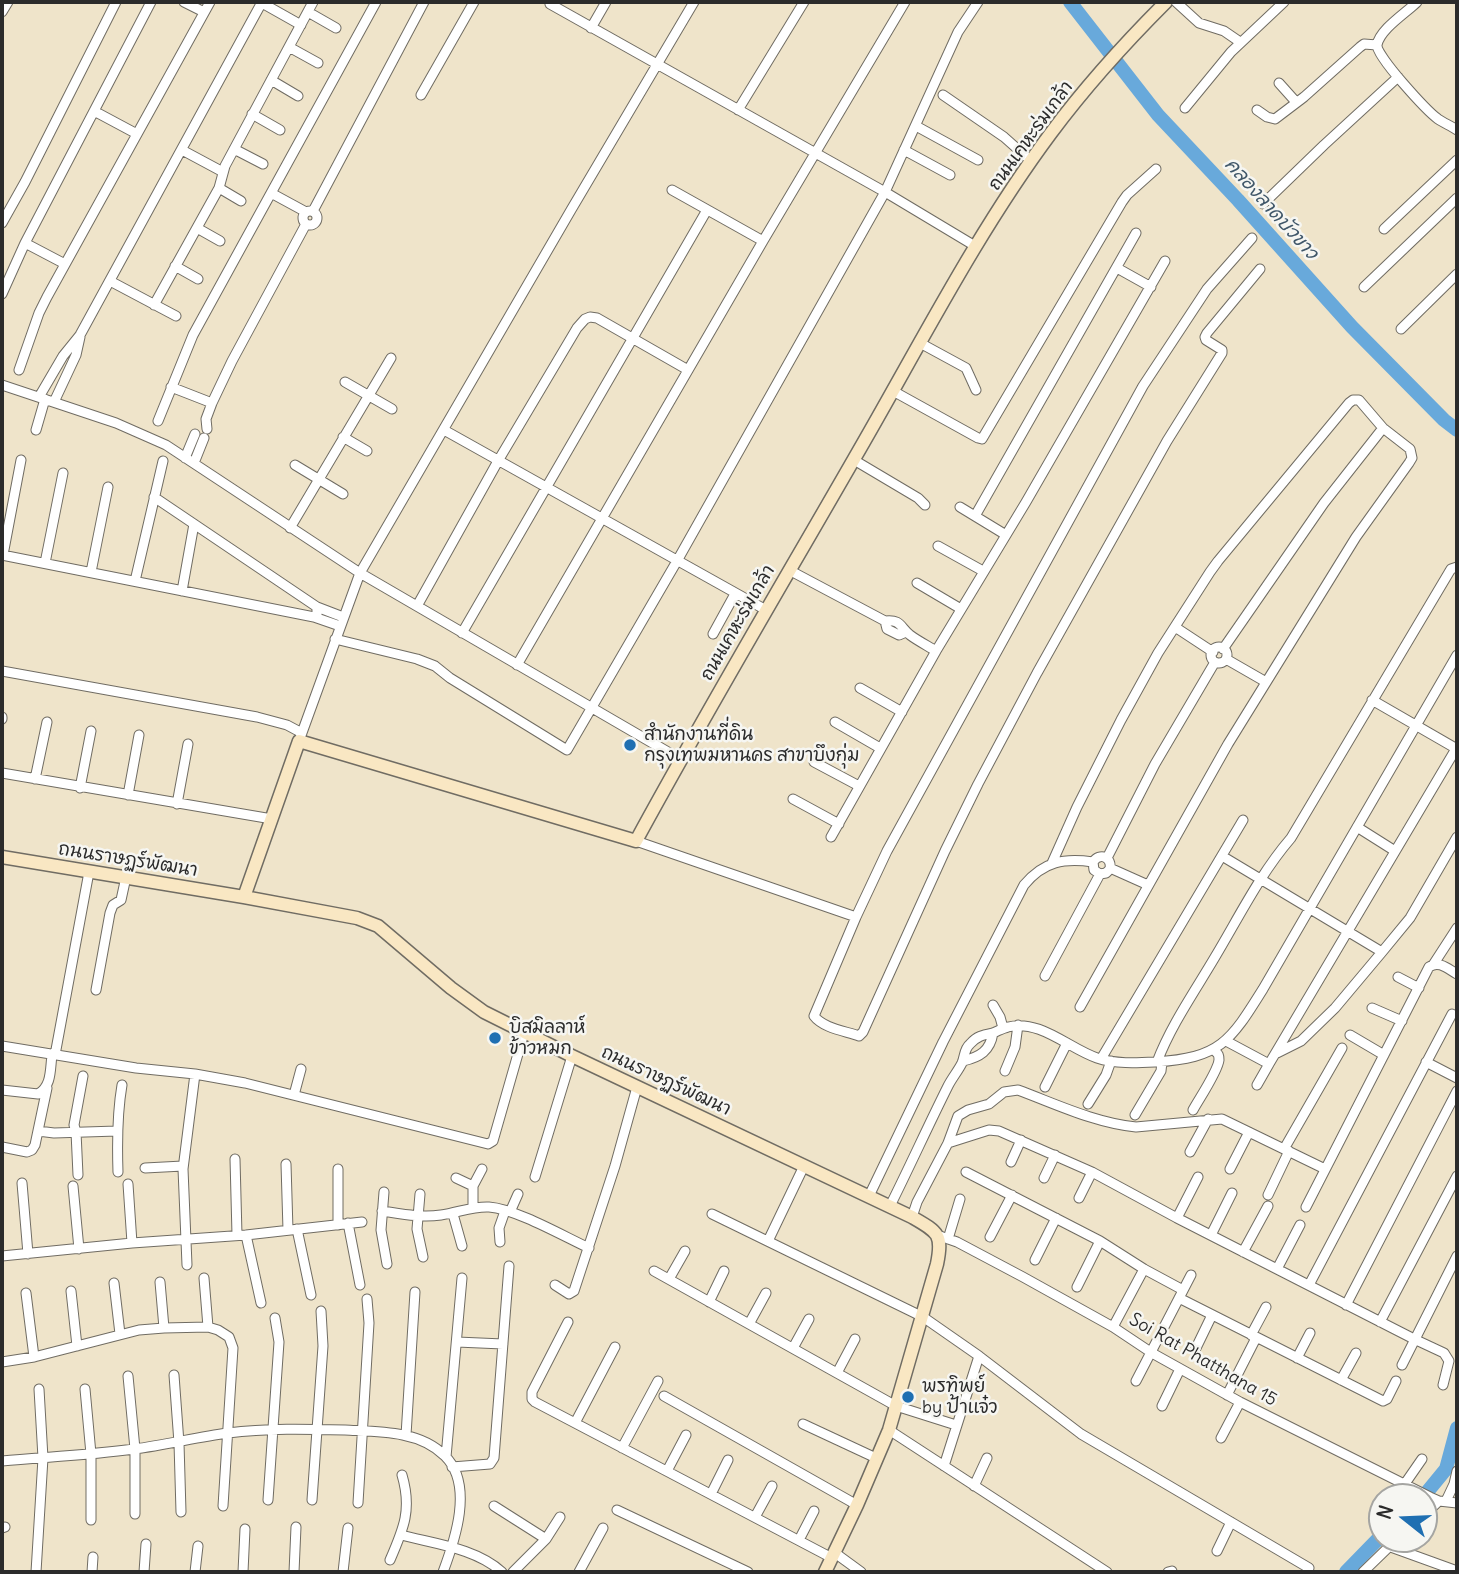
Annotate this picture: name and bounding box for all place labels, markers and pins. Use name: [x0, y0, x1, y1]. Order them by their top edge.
place label: สำนักงานที่ดิน กรุงเทพมหานคร สาขาบึงกุ่ม: [644, 724, 859, 766]
marker: สำนักงานที่ดิน กรุงเทพมหานคร สาขาบึงกุ่ม: [622, 737, 638, 753]
place label: บิสมิลลาห์ ข้าวหมก: [509, 1017, 585, 1060]
marker: บิสมิลลาห์ ข้าวหมก: [487, 1030, 503, 1046]
place label: พรทิพย์ by ป้าแจ๋ว: [922, 1376, 997, 1418]
marker: พรทิพย์ by ป้าแจ๋ว: [900, 1389, 916, 1405]

